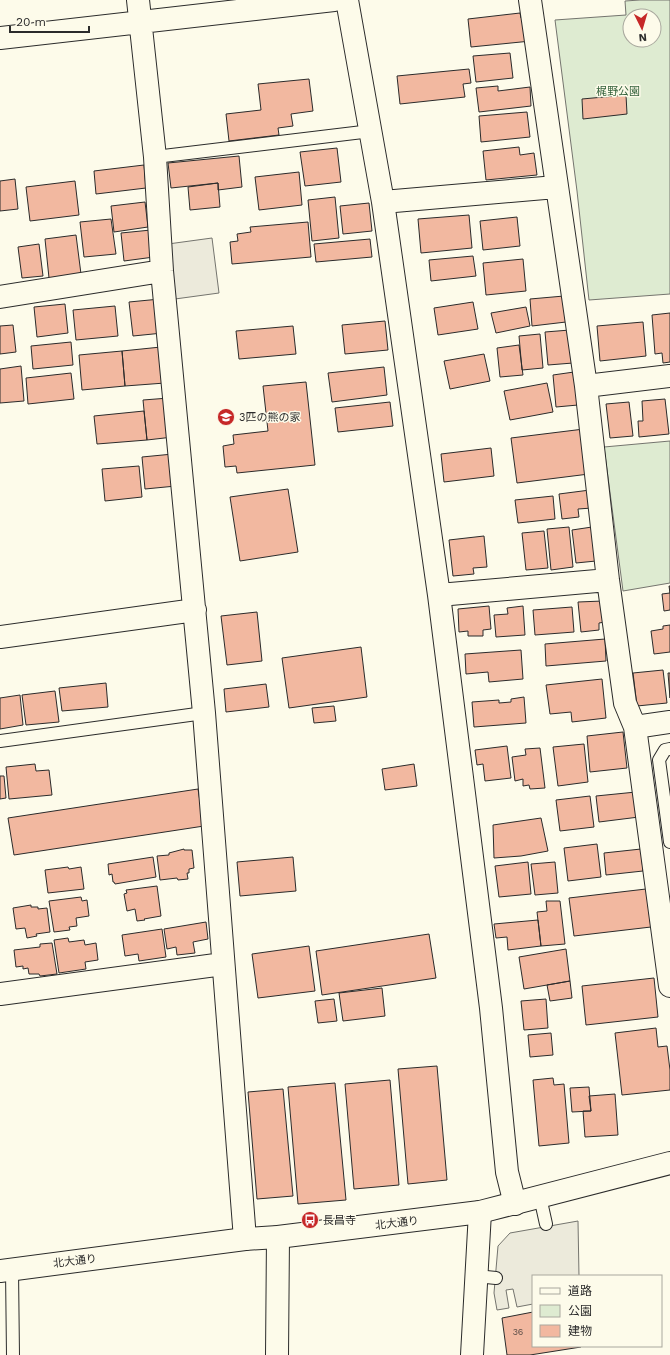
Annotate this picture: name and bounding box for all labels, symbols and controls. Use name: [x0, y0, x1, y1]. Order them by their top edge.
scale bar: [10, 8, 89, 34]
north arrow: [622, 8, 662, 48]
text: 20 m: [16, 15, 46, 29]
text: N: [638, 31, 647, 44]
park label: 梶野公園: [596, 85, 640, 98]
school or university icon: 3匹の熊の家: [216, 407, 236, 427]
place label: 3匹の熊の家: [239, 411, 300, 424]
bus stop icon: 長昌寺: [300, 1210, 320, 1230]
place label: 長昌寺: [323, 1214, 356, 1227]
street label: 北大通り: [374, 1214, 420, 1232]
street label: 北大通り: [52, 1252, 98, 1270]
legend: [532, 1275, 662, 1347]
text: 道路: [568, 1284, 592, 1298]
text: 公園: [568, 1304, 592, 1318]
text: 建物: [568, 1324, 592, 1338]
house number: 36: [513, 1327, 523, 1337]

